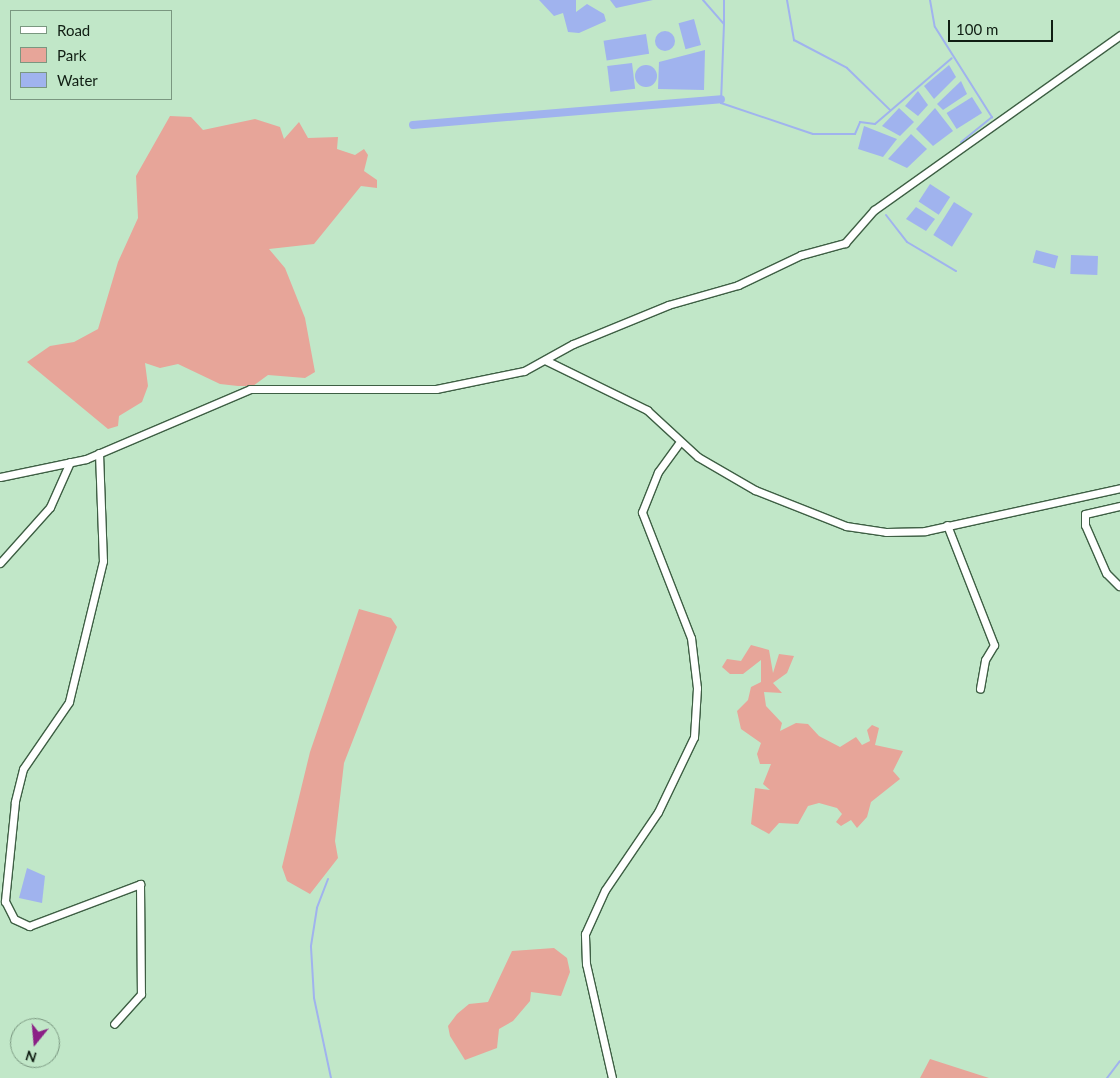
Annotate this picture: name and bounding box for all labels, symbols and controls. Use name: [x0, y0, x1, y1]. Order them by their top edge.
legend: [10, 10, 172, 100]
scale bar: [950, 10, 1055, 42]
text: 100 m: [956, 20, 998, 38]
text: Road: [57, 21, 90, 39]
text: Park: [57, 46, 86, 64]
text: Water: [57, 71, 98, 89]
north arrow: [10, 1018, 60, 1068]
text: N: [23, 1047, 38, 1067]

